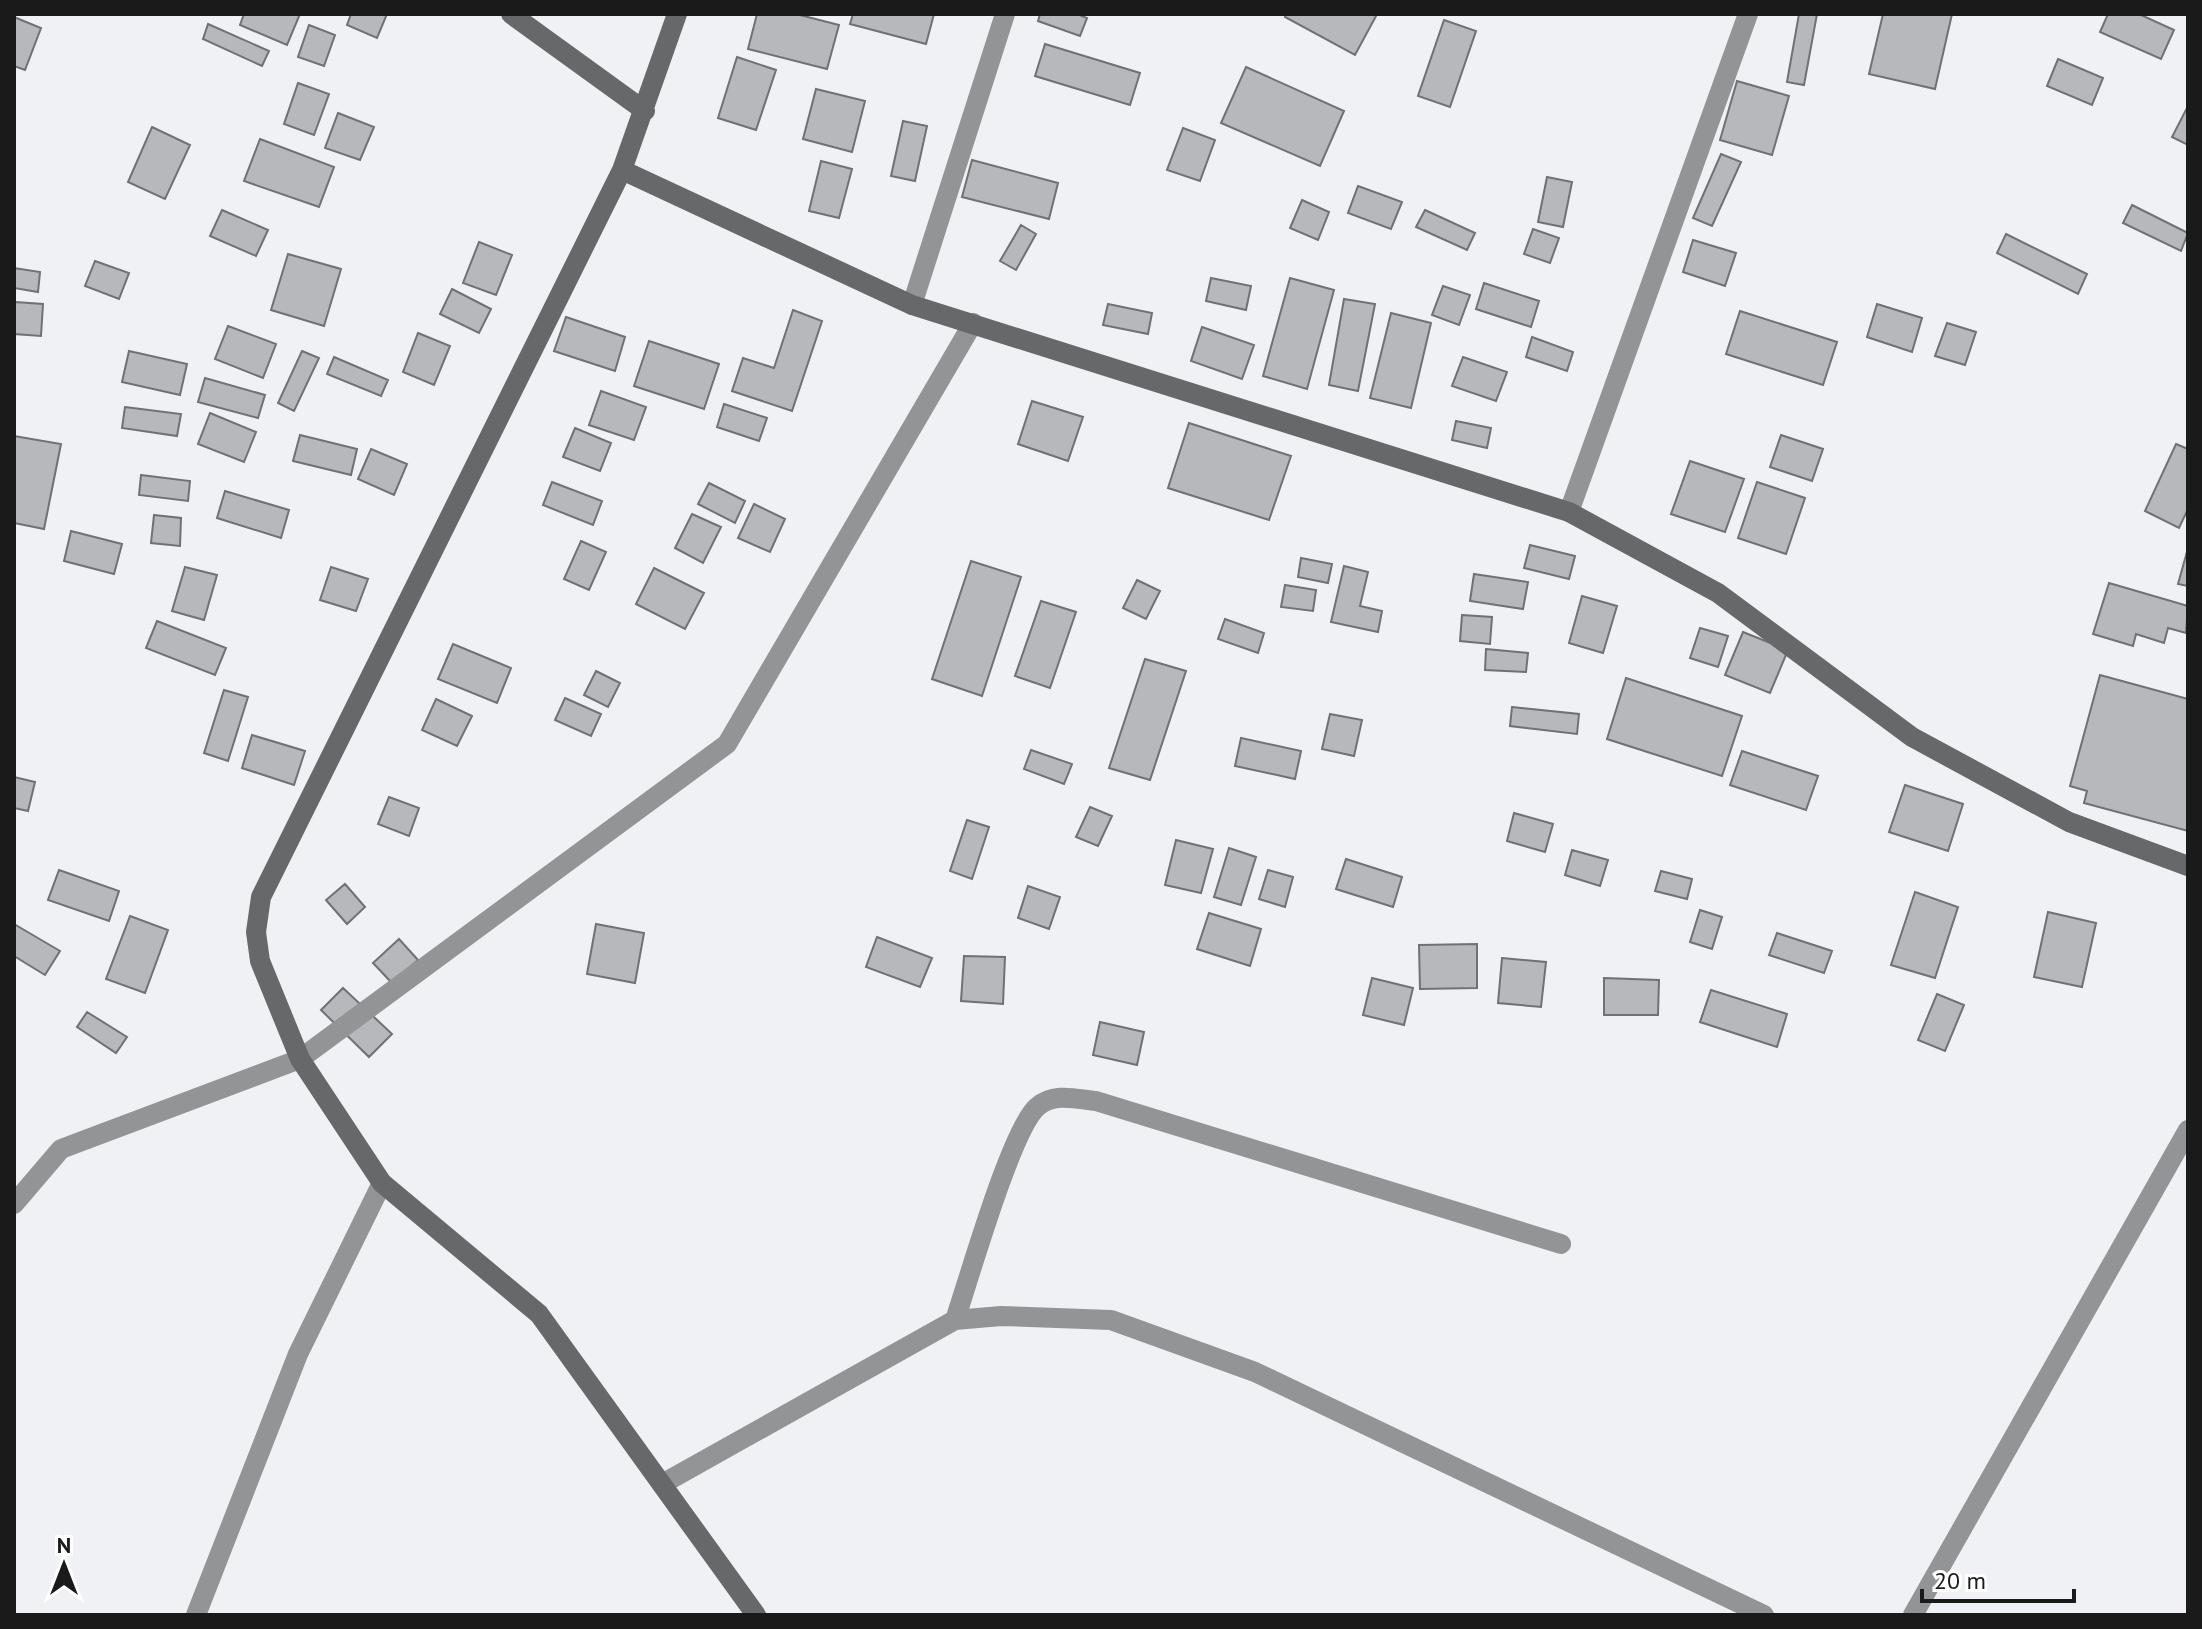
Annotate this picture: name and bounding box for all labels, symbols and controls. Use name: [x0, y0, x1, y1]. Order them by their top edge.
north arrow: [24, 1525, 104, 1605]
text: N: [57, 1531, 71, 1559]
scale bar: [1922, 1553, 2074, 1603]
text: 20 m: [1934, 1565, 1986, 1596]

